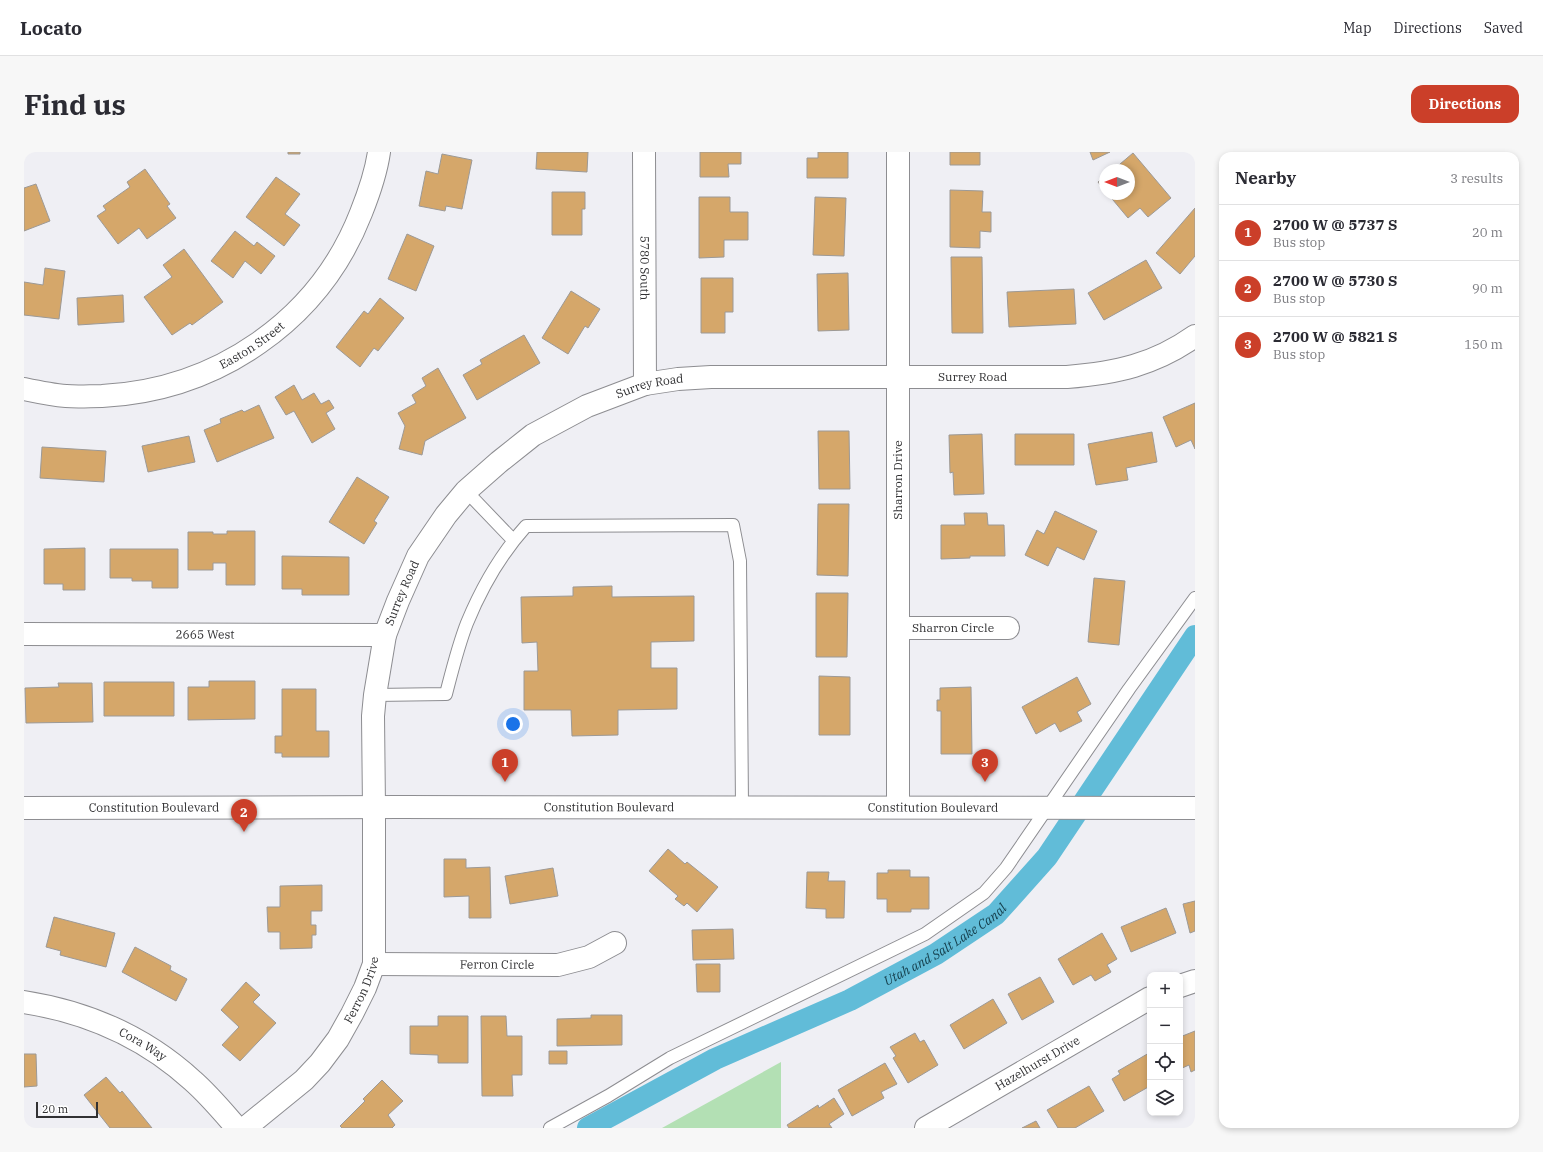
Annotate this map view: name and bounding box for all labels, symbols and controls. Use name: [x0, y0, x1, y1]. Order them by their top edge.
text: Locato: [20, 16, 82, 40]
text: Map: [1343, 19, 1372, 37]
text: Directions: [1394, 19, 1462, 37]
text: Saved: [1484, 19, 1523, 37]
button: Directions: [1411, 85, 1519, 123]
text: Find us: [24, 86, 126, 123]
north arrow: [1099, 164, 1135, 200]
text: Nearby: [1235, 167, 1296, 189]
text: 3 results: [1450, 170, 1503, 187]
text: 2700 W @ 5737 S: [1273, 215, 1397, 234]
text: 1: [1244, 224, 1252, 241]
text: 20 m: [1472, 224, 1503, 241]
text: Bus stop: [1273, 234, 1325, 251]
street label: 5780 South: [637, 236, 653, 301]
text: 2700 W @ 5730 S: [1273, 271, 1397, 290]
text: 2: [1244, 280, 1252, 297]
text: 90 m: [1472, 280, 1503, 297]
text: Bus stop: [1273, 290, 1325, 307]
street label: Easton Street: [216, 318, 287, 372]
text: 2700 W @ 5821 S: [1273, 327, 1397, 346]
text: 3: [1244, 336, 1252, 353]
text: 150 m: [1464, 336, 1503, 353]
text: Bus stop: [1273, 346, 1325, 363]
street label: Surrey Road: [938, 369, 1007, 384]
street label: Surrey Road: [614, 371, 684, 401]
street label: Sharron Drive: [890, 440, 905, 520]
street label: Surrey Road: [381, 558, 422, 628]
street label: Sharron Circle: [912, 620, 994, 635]
street label: 2665 West: [175, 626, 235, 642]
your location: [503, 714, 523, 734]
pin: 1: [492, 749, 518, 782]
pin: 3: [972, 749, 998, 782]
street label: Constitution Boulevard: [89, 799, 219, 815]
pin: 2: [231, 799, 257, 832]
street label: Constitution Boulevard: [544, 799, 674, 814]
street label: Constitution Boulevard: [868, 800, 998, 815]
water label: Utah and Salt Lake Canal: [881, 900, 1011, 990]
street label: Ferron Circle: [460, 956, 534, 972]
street label: Ferron Drive: [340, 957, 381, 1026]
map controls: [1147, 972, 1183, 1116]
button: +: [1147, 972, 1183, 1008]
button: −: [1147, 1008, 1183, 1044]
street label: Cora Way: [117, 1024, 170, 1064]
street label: Hazelhurst Drive: [992, 1032, 1082, 1093]
button: locate: [1147, 1044, 1183, 1080]
button: layers: [1147, 1080, 1183, 1116]
scale bar: [36, 1100, 98, 1119]
text: 20 m: [42, 1102, 68, 1116]

